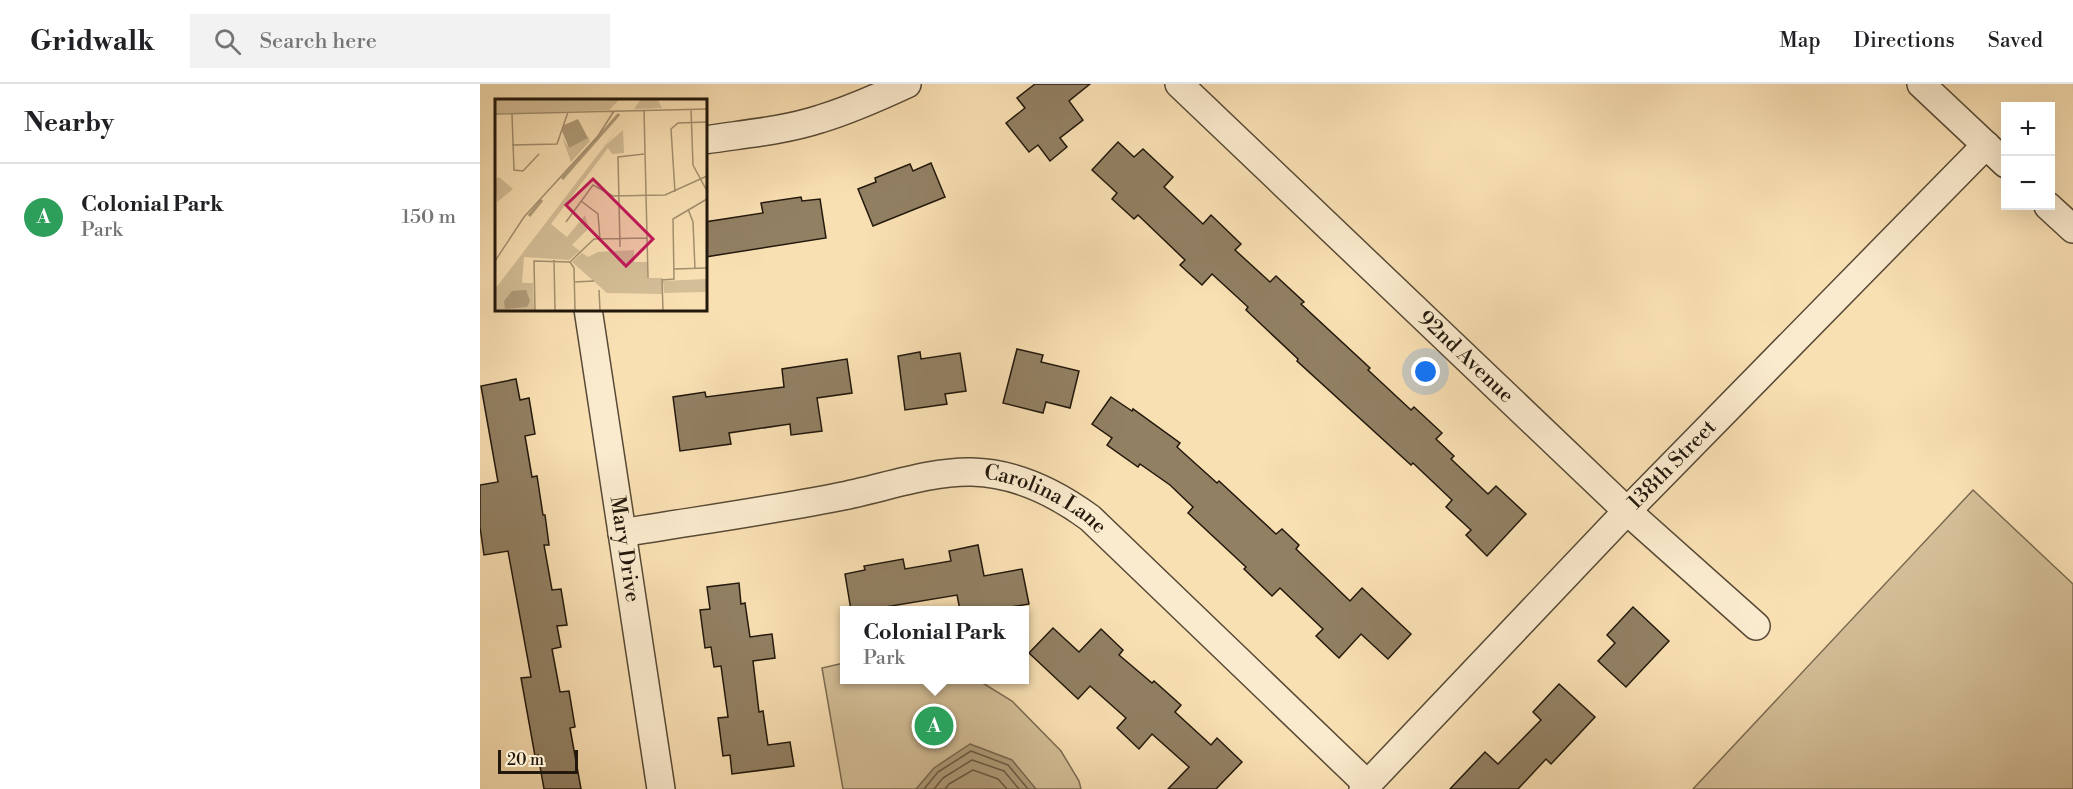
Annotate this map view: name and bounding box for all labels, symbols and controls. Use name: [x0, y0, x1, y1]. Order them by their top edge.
search box: [190, 14, 610, 68]
text: Gridwalk: [30, 24, 154, 59]
icon: search: [211, 25, 244, 58]
text: Search here: [259, 28, 377, 55]
text: Map: [1779, 28, 1821, 54]
text: Directions: [1854, 28, 1955, 54]
text: Saved: [1988, 28, 2043, 54]
inset map: [495, 99, 706, 310]
map controls: [2001, 102, 2055, 210]
button: +: [2001, 102, 2055, 156]
text: Nearby: [24, 107, 114, 139]
button: −: [2001, 156, 2055, 210]
text: Colonial Park: [81, 191, 224, 218]
text: A: [36, 205, 51, 230]
text: 150 m: [401, 205, 456, 230]
text: Park: [81, 218, 123, 243]
street label: 92nd Avenue: [1412, 305, 1519, 409]
your location: [1411, 357, 1440, 386]
street label: 138th Street: [1623, 414, 1722, 515]
street label: Carolina Lane: [982, 460, 1112, 540]
street label: Mary Drive: [604, 494, 645, 604]
popup: [840, 606, 1029, 684]
text: Colonial Park: [863, 619, 1006, 646]
text: Park: [863, 646, 905, 671]
pin: A: [914, 704, 954, 748]
scale bar: [498, 747, 578, 774]
text: 20 m: [507, 750, 544, 770]

